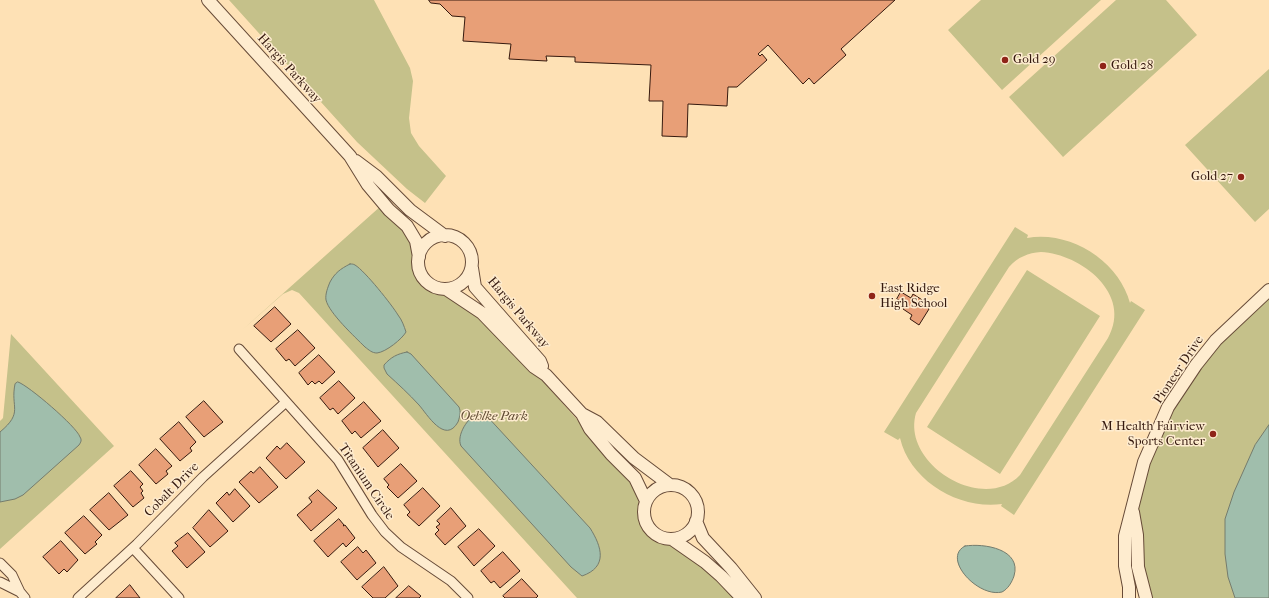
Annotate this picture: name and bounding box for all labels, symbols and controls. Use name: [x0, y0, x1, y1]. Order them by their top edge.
street label: Hargis Parkway: [254, 31, 324, 107]
place label: Gold 29: [1013, 52, 1056, 68]
marker: Gold 29: [1000, 55, 1010, 65]
place label: Gold 28: [1111, 58, 1153, 74]
marker: Gold 28: [1098, 61, 1108, 71]
place label: Gold 27: [1191, 169, 1233, 185]
marker: Gold 27: [1236, 172, 1246, 182]
street label: Hargis Parkway: [484, 274, 552, 352]
place label: East Ridge High School: [880, 281, 947, 312]
marker: East Ridge High School: [867, 291, 877, 301]
street label: Pioneer Drive: [1151, 333, 1207, 407]
park label: Oehlke Park: [460, 409, 528, 425]
place label: M Health Fairview Sports Center: [1101, 419, 1205, 450]
marker: M Health Fairview Sports Center: [1208, 429, 1218, 439]
street label: Titanium Circle: [335, 441, 397, 523]
street label: Cobalt Drive: [141, 459, 203, 521]

